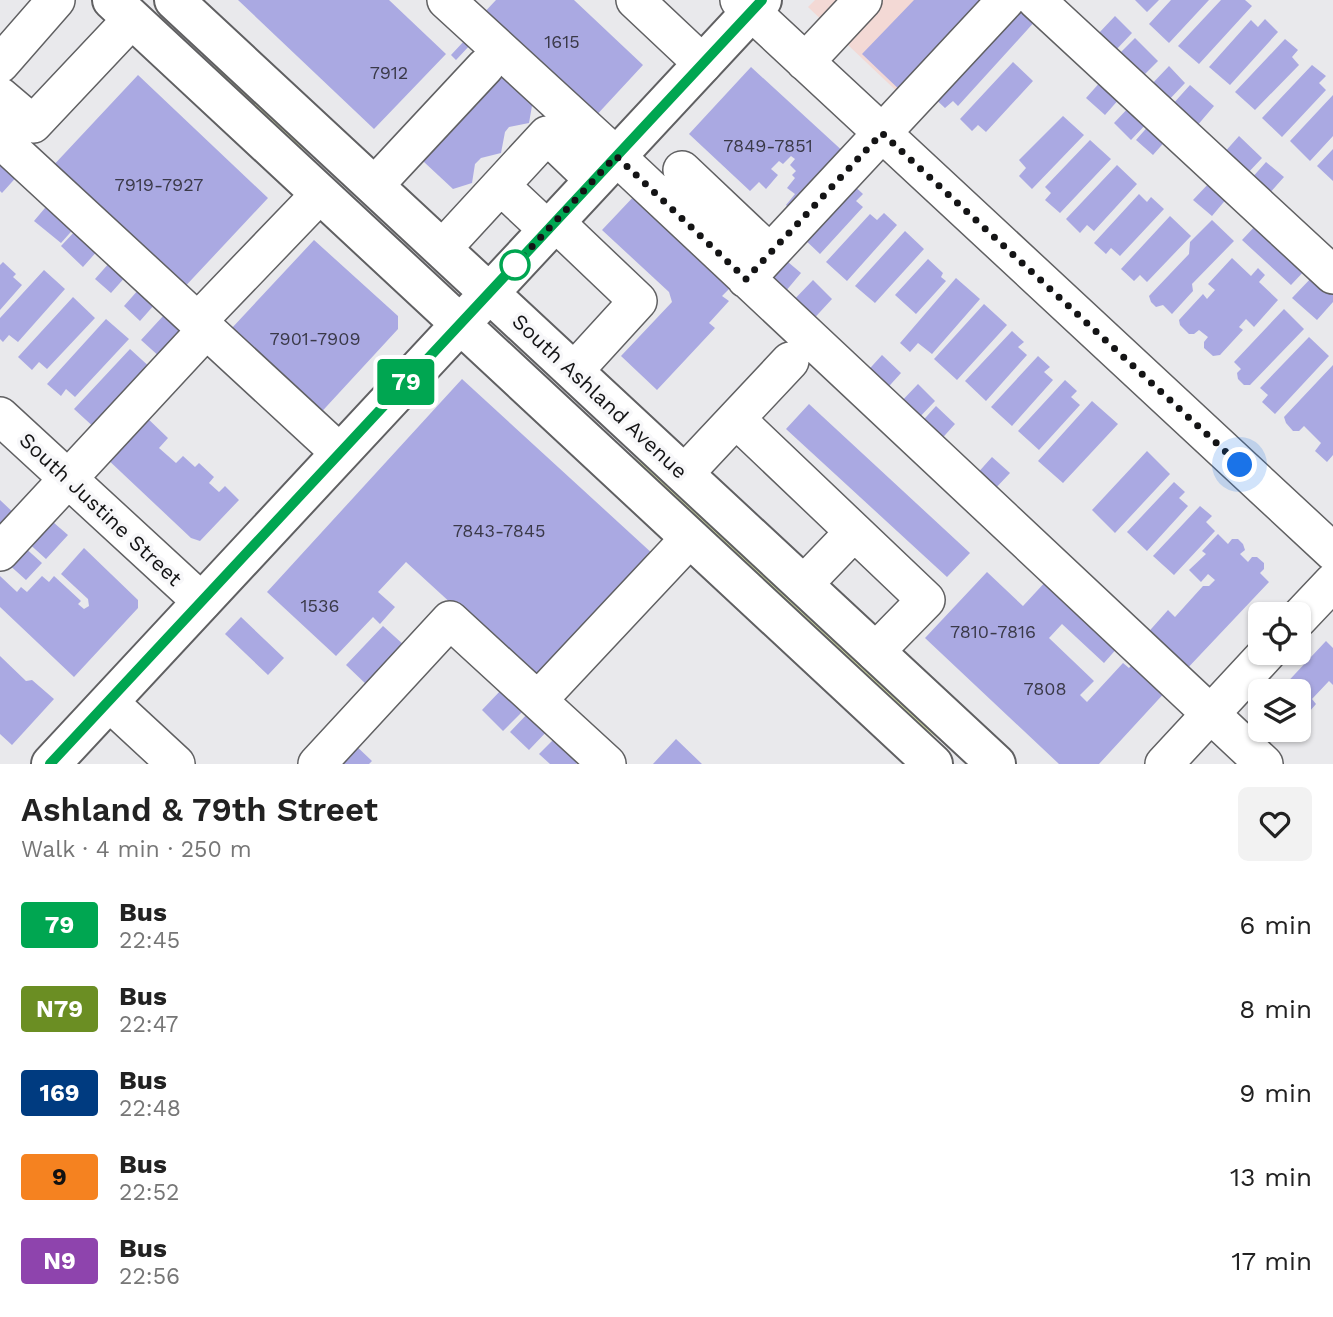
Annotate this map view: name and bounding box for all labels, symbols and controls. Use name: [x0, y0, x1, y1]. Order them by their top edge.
house number: 1615: [544, 31, 580, 52]
house number: 7912: [370, 62, 408, 83]
house number: 7849-7851: [723, 135, 813, 156]
house number: 7919-7927: [115, 174, 203, 195]
unlabelled marker: [500, 250, 530, 280]
street label: South Ashland Avenue: [507, 308, 693, 484]
house number: 7901-7909: [269, 328, 361, 349]
line badge: 79: [374, 359, 438, 405]
text: 79: [391, 368, 421, 396]
street label: South Justine Street: [15, 427, 188, 591]
your location: [1222, 447, 1257, 482]
house number: 7843-7845: [453, 520, 545, 541]
house number: 1536: [301, 595, 339, 616]
map controls: [1248, 602, 1311, 742]
button: locate: [1248, 602, 1311, 665]
house number: 7810-7816: [950, 621, 1036, 642]
house number: 7808: [1023, 678, 1067, 699]
button: layers: [1248, 679, 1311, 742]
button: heart: [1238, 787, 1312, 861]
text: Ashland & 79th Street: [21, 790, 378, 829]
text: Walk · 4 min · 250 m: [21, 836, 252, 863]
text: Bus: [119, 897, 167, 927]
text: 6 min: [1240, 910, 1312, 940]
text: 79: [45, 911, 74, 939]
text: 22:45: [119, 927, 180, 954]
text: Bus: [119, 981, 167, 1011]
text: 8 min: [1239, 994, 1312, 1024]
text: N79: [36, 995, 83, 1023]
text: 22:47: [119, 1011, 178, 1038]
text: Bus: [119, 1065, 167, 1095]
text: 9 min: [1239, 1078, 1312, 1108]
text: 169: [40, 1079, 79, 1107]
text: 22:48: [119, 1095, 181, 1122]
text: Bus: [119, 1149, 167, 1179]
text: 13 min: [1230, 1162, 1312, 1192]
text: 9: [52, 1163, 67, 1191]
text: 22:52: [119, 1179, 179, 1206]
text: Bus: [119, 1233, 167, 1263]
text: 17 min: [1231, 1246, 1312, 1276]
text: N9: [43, 1247, 76, 1275]
text: 22:56: [119, 1263, 180, 1290]

